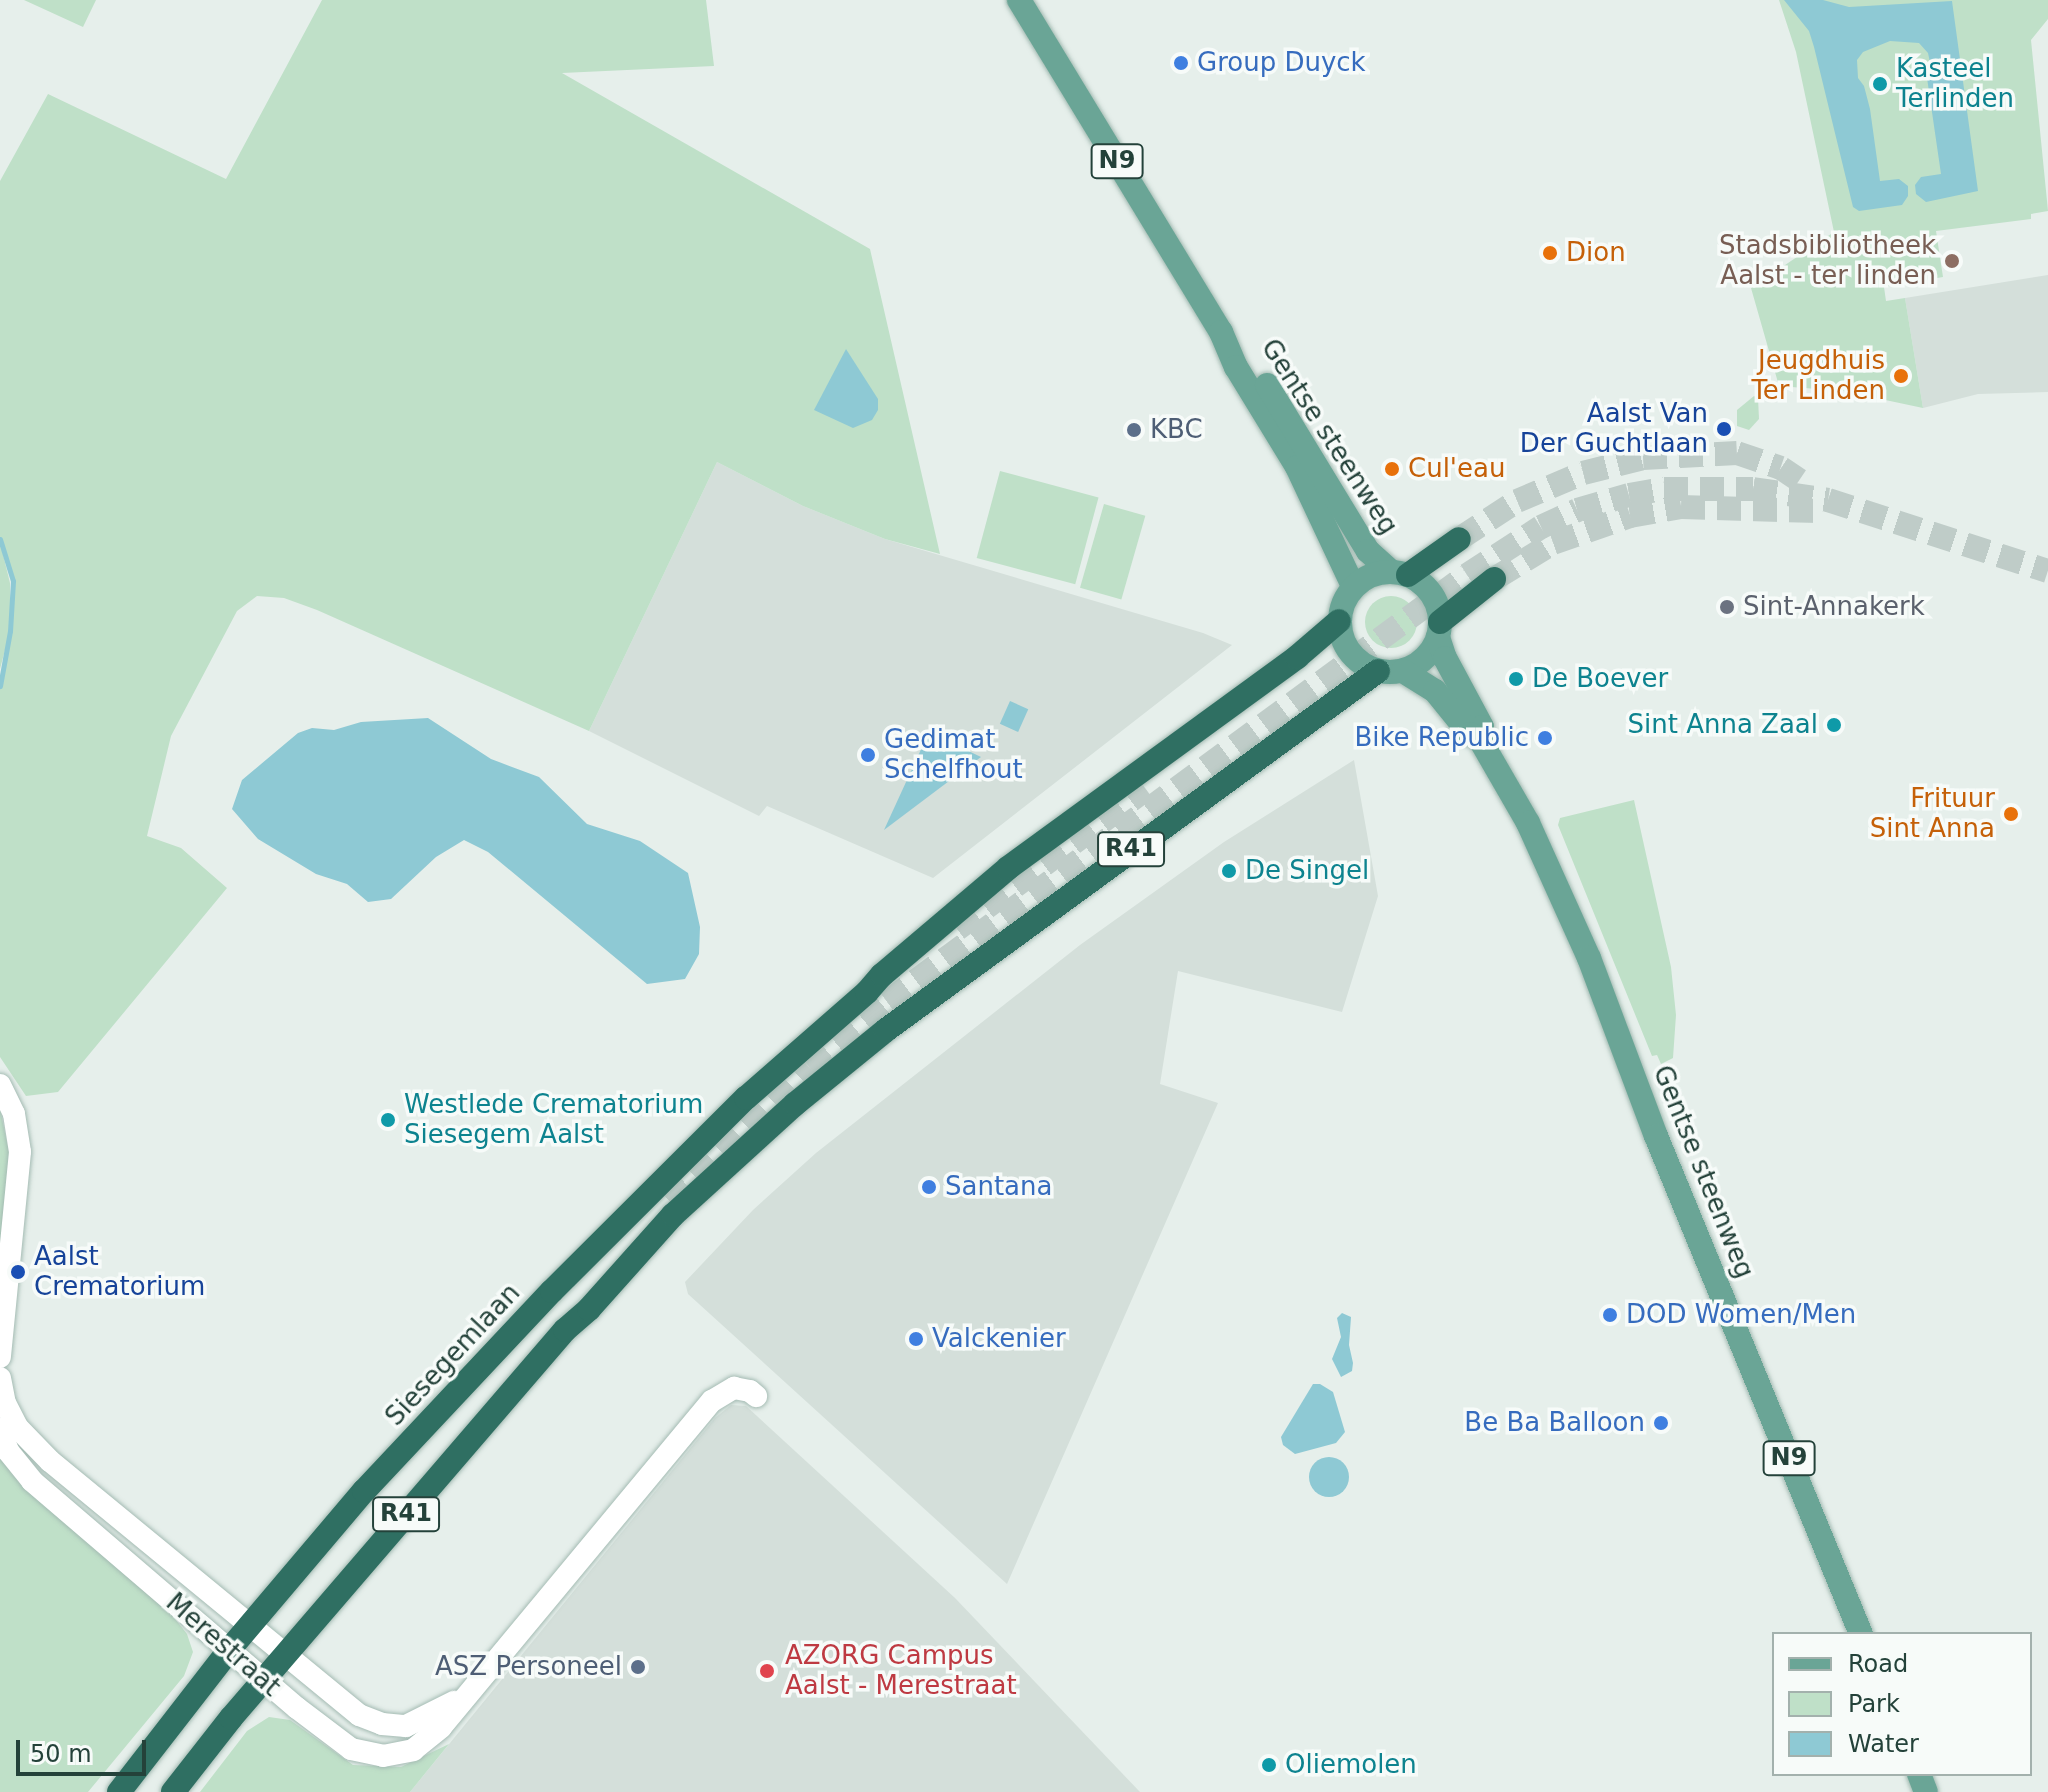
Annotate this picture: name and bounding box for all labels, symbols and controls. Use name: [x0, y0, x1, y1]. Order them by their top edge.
place label: Group Duyck: [1197, 47, 1366, 79]
place label: Kasteel Terlinden: [1896, 53, 2014, 114]
marker: Group Duyck: [1172, 54, 1190, 72]
marker: Kasteel Terlinden: [1871, 75, 1889, 93]
road number: N9: [1089, 141, 1145, 181]
place label: Stadsbibliotheek Aalst - ter linden: [1719, 230, 1936, 292]
place label: Dion: [1566, 237, 1626, 269]
marker: Dion: [1541, 244, 1559, 262]
marker: Stadsbibliotheek Aalst - ter linden: [1943, 252, 1961, 270]
street label: Gentse steenweg: [1254, 333, 1404, 541]
place label: Jeugdhuis Ter Linden: [1751, 345, 1885, 406]
marker: Jeugdhuis Ter Linden: [1892, 367, 1910, 385]
place label: Aalst Van Der Guchtlaan: [1520, 398, 1708, 460]
place label: KBC: [1150, 414, 1203, 446]
marker: Aalst Van Der Guchtlaan: [1715, 420, 1733, 438]
marker: KBC: [1125, 421, 1143, 439]
place label: Cul'eau: [1408, 453, 1505, 485]
marker: Cul'eau: [1383, 460, 1401, 478]
place label: Sint-Annakerk: [1743, 591, 1925, 623]
marker: Sint-Annakerk: [1718, 598, 1736, 616]
place label: De Boever: [1532, 663, 1668, 695]
marker: De Boever: [1507, 670, 1525, 688]
place label: Sint Anna Zaal: [1627, 709, 1818, 741]
marker: Sint Anna Zaal: [1825, 716, 1843, 734]
place label: Bike Republic: [1354, 722, 1529, 754]
place label: Gedimat Schelfhout: [884, 724, 1023, 786]
marker: Bike Republic: [1536, 729, 1554, 747]
marker: Gedimat Schelfhout: [859, 746, 877, 764]
place label: Frituur Sint Anna: [1870, 783, 1995, 844]
marker: Frituur Sint Anna: [2002, 805, 2020, 823]
road number: R41: [1097, 829, 1165, 869]
place label: De Singel: [1245, 855, 1369, 887]
marker: De Singel: [1220, 862, 1238, 880]
street label: Gentse steenweg: [1646, 1061, 1760, 1283]
place label: Westlede Crematorium Siesegem Aalst: [404, 1089, 703, 1150]
marker: Westlede Crematorium Siesegem Aalst: [379, 1111, 397, 1129]
place label: Santana: [945, 1171, 1052, 1203]
marker: Santana: [920, 1178, 938, 1196]
place label: Aalst Crematorium: [34, 1241, 205, 1302]
marker: Aalst Crematorium: [9, 1263, 27, 1281]
street label: Siesegemlaan: [379, 1278, 527, 1432]
place label: DOD Women/Men: [1626, 1299, 1856, 1331]
marker: DOD Women/Men: [1601, 1306, 1619, 1324]
place label: Valckenier: [932, 1323, 1066, 1355]
marker: Valckenier: [907, 1330, 925, 1348]
place label: Be Ba Balloon: [1464, 1407, 1645, 1439]
marker: Be Ba Balloon: [1652, 1414, 1670, 1432]
road number: N9: [1761, 1438, 1817, 1478]
road number: R41: [372, 1494, 440, 1534]
street label: Merestraat: [160, 1587, 286, 1703]
legend: [1772, 1632, 2032, 1776]
place label: AZORG Campus Aalst - Merestraat: [785, 1640, 1017, 1702]
text: Road: [1848, 1650, 1908, 1678]
place label: ASZ Personeel: [435, 1651, 622, 1683]
marker: ASZ Personeel: [629, 1658, 647, 1676]
marker: AZORG Campus Aalst - Merestraat: [756, 1660, 778, 1682]
text: Park: [1848, 1690, 1900, 1718]
scale bar: [20, 1724, 150, 1774]
text: Water: [1848, 1730, 1919, 1758]
text: 50 m: [30, 1740, 92, 1768]
place label: Oliemolen: [1285, 1749, 1417, 1781]
marker: Oliemolen: [1260, 1756, 1278, 1774]

